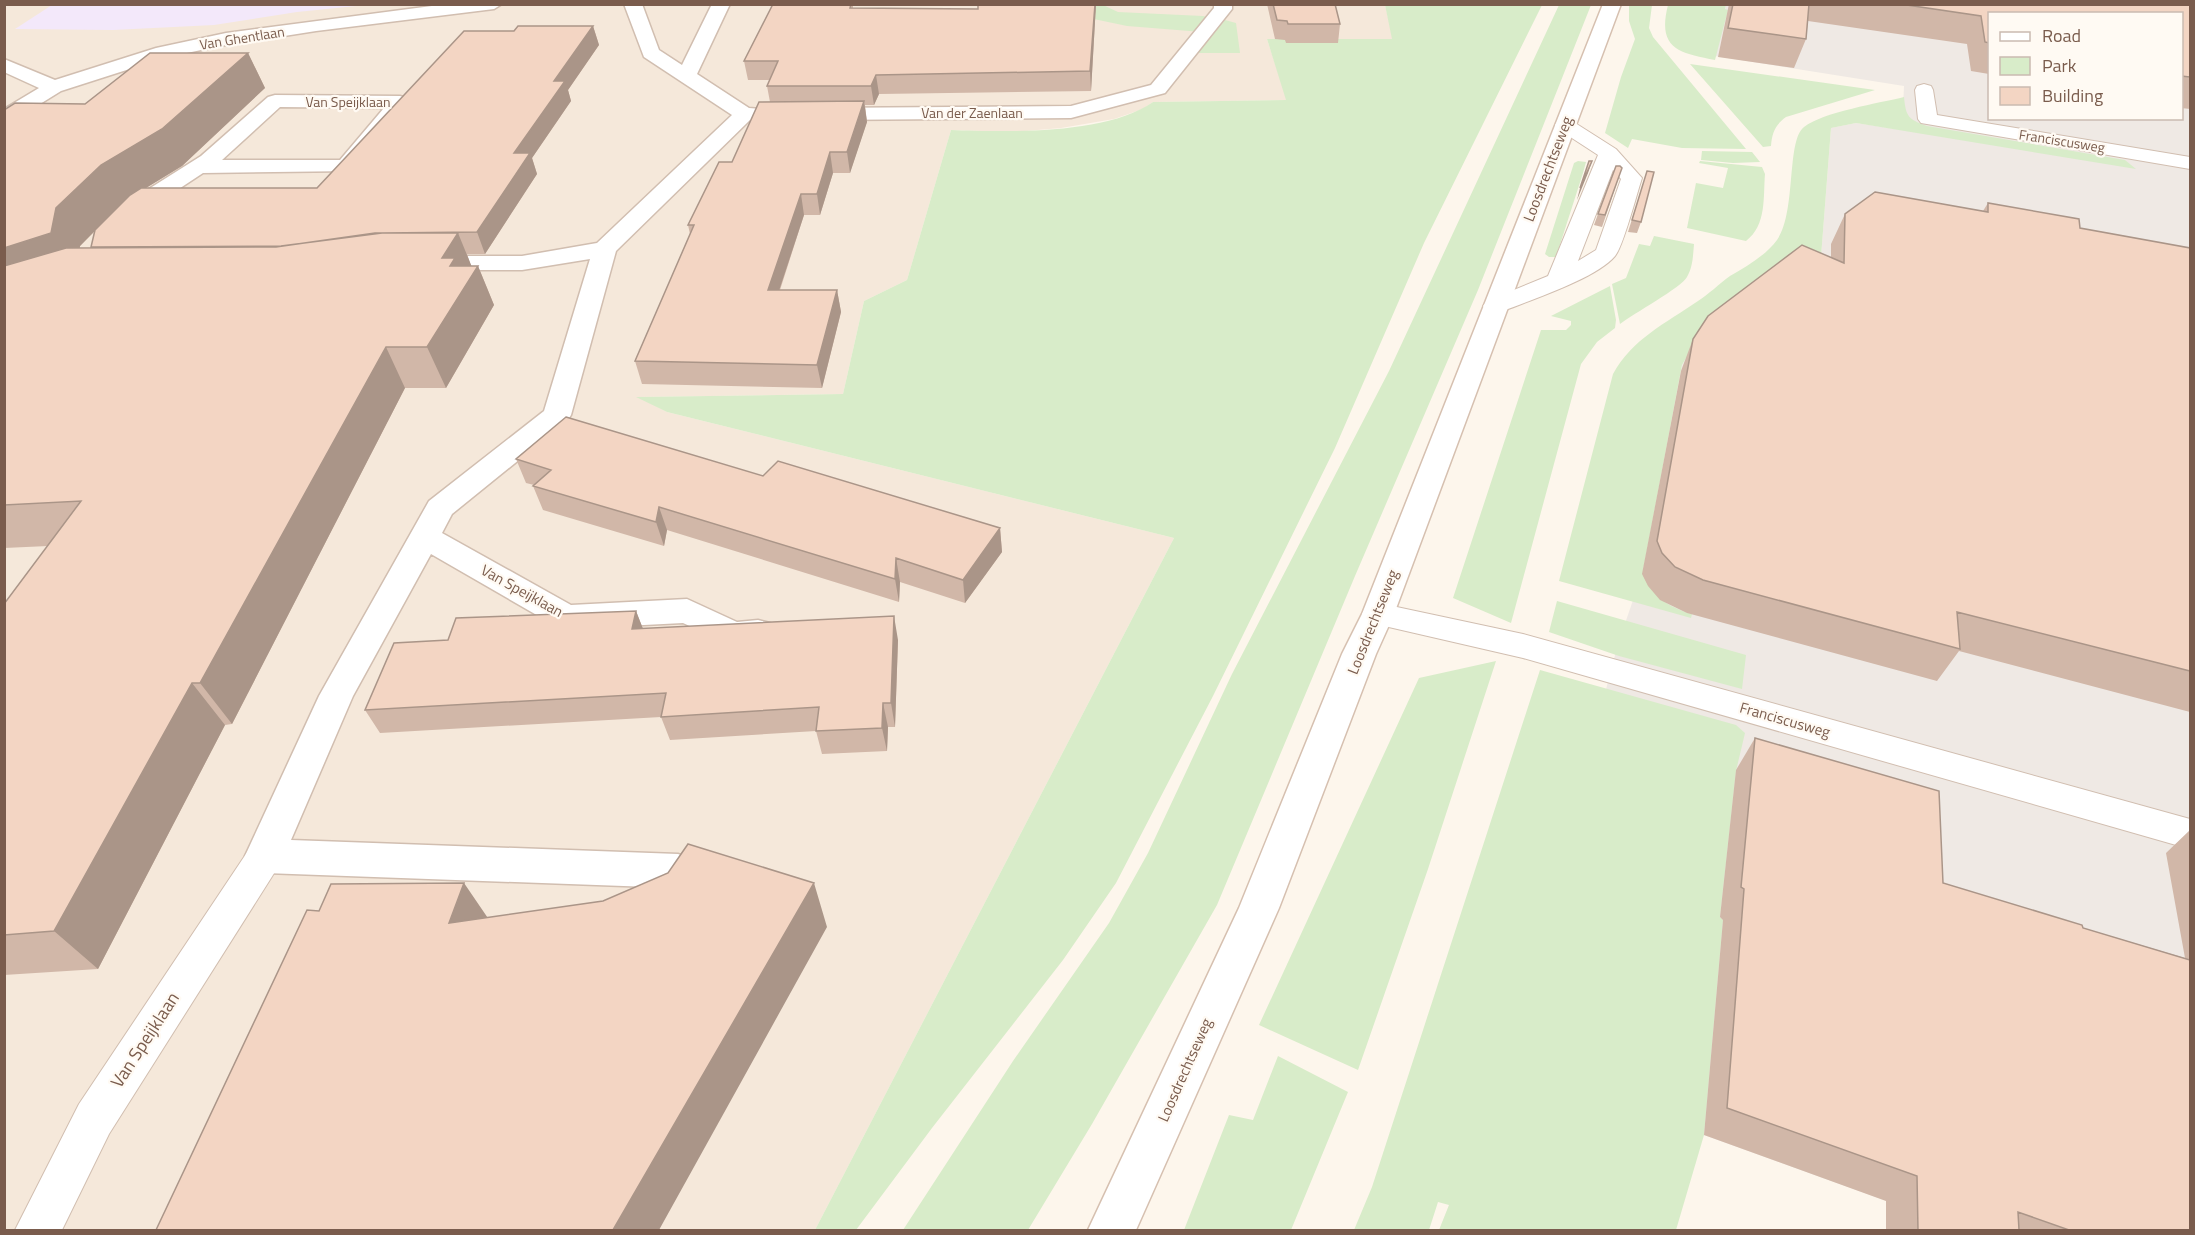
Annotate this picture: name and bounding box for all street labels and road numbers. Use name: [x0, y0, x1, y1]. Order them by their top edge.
street label: Van Ghentlaan: [198, 20, 286, 55]
street label: Van Speijklaan: [305, 91, 391, 112]
street label: Van der Zaenlaan: [921, 102, 1023, 123]
street label: Loosdrechtseweg: [1517, 112, 1578, 225]
street label: Franciscusweg: [2017, 123, 2107, 158]
street label: Van Speijklaan: [477, 558, 568, 623]
street label: Loosdrechtseweg: [1341, 566, 1404, 678]
street label: Franciscusweg: [1737, 696, 1833, 743]
street label: Van Speijklaan: [103, 987, 186, 1093]
street label: Loosdrechtseweg: [1151, 1014, 1218, 1125]

